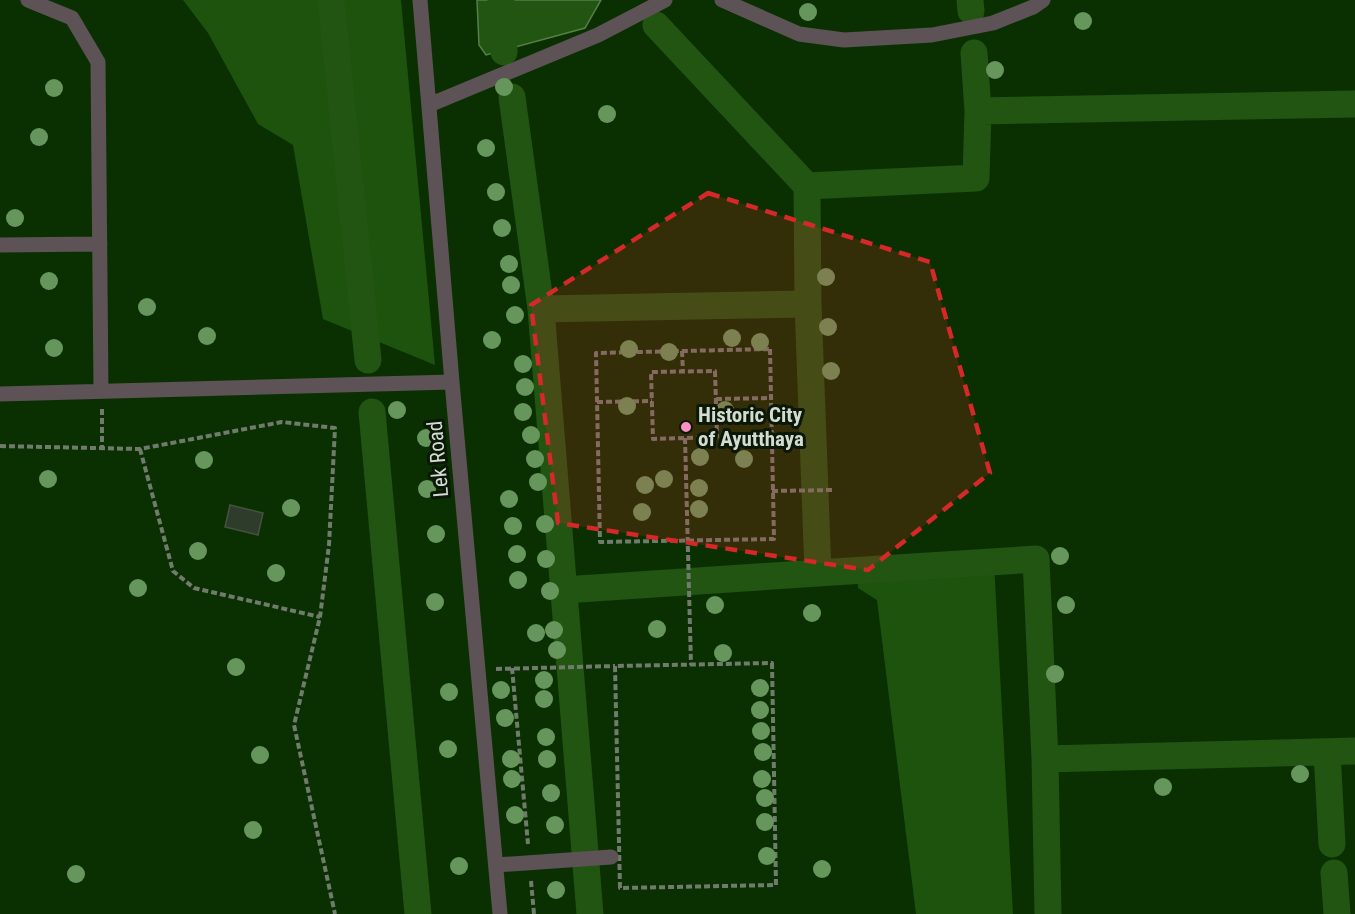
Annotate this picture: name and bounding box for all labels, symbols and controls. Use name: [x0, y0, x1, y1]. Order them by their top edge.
place label: Historic City of Ayutthaya: [698, 403, 804, 451]
street label: Lek Road: [423, 420, 453, 498]
marker: Historic City of Ayutthaya: [679, 420, 693, 434]

